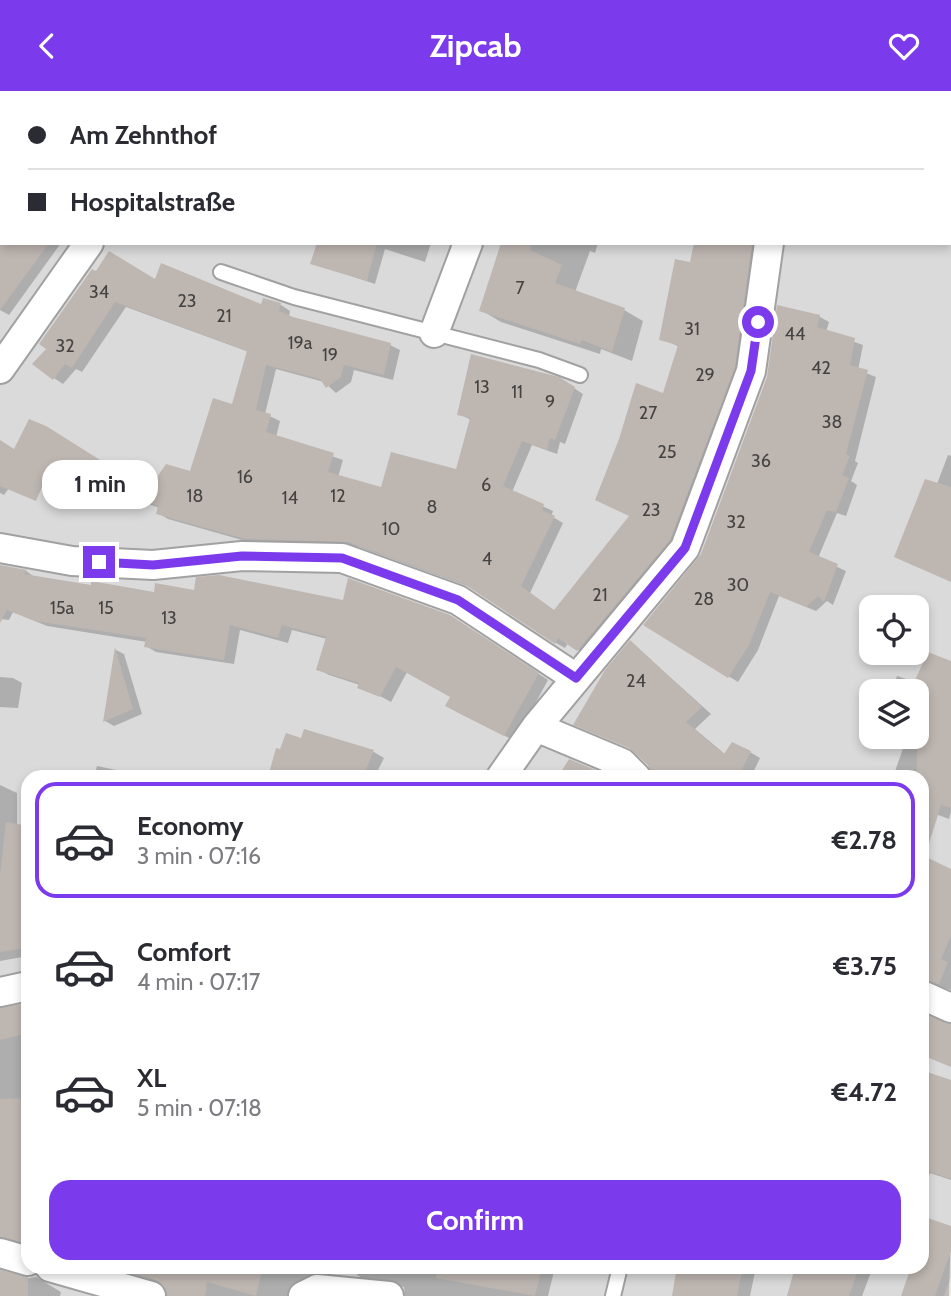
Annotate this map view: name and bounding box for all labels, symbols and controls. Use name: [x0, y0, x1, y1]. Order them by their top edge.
text: Zipcab: [429, 26, 522, 65]
icon: back: [28, 27, 66, 65]
icon: heart: [885, 27, 923, 65]
text: Am Zehnthof: [70, 119, 217, 151]
text: Hospitalstraße: [70, 186, 235, 218]
house number: 7: [515, 277, 525, 299]
house number: 34: [89, 281, 109, 303]
house number: 23: [177, 290, 197, 312]
house number: 21: [216, 305, 232, 327]
route start: [742, 306, 774, 338]
house number: 31: [684, 318, 700, 340]
house number: 44: [785, 323, 805, 345]
house number: 19a: [288, 332, 313, 354]
house number: 32: [55, 335, 75, 357]
house number: 19: [322, 344, 338, 366]
house number: 42: [811, 357, 831, 379]
house number: 29: [695, 364, 715, 386]
house number: 13: [474, 376, 490, 398]
house number: 11: [511, 381, 523, 403]
house number: 9: [545, 391, 555, 413]
house number: 27: [639, 402, 657, 424]
house number: 38: [822, 411, 842, 433]
house number: 25: [657, 441, 677, 463]
house number: 36: [751, 450, 771, 472]
callout: 1 min: [41, 461, 157, 510]
house number: 16: [237, 466, 253, 488]
text: 1 min: [74, 470, 126, 498]
house number: 6: [481, 474, 491, 496]
house number: 18: [187, 485, 203, 507]
house number: 12: [330, 485, 346, 507]
house number: 14: [282, 487, 298, 509]
house number: 8: [427, 496, 437, 518]
house number: 23: [641, 499, 661, 521]
house number: 32: [726, 511, 746, 533]
house number: 10: [382, 518, 400, 540]
route end: [83, 546, 115, 578]
house number: 4: [482, 548, 492, 570]
house number: 30: [727, 574, 749, 596]
house number: 21: [592, 584, 608, 606]
house number: 28: [694, 588, 714, 610]
map controls: [859, 595, 929, 749]
button: locate: [859, 595, 929, 665]
house number: 15a: [50, 597, 74, 619]
house number: 15: [98, 597, 114, 619]
house number: 13: [161, 607, 177, 629]
house number: 24: [626, 670, 646, 692]
button: layers: [859, 679, 929, 749]
icon: car: [53, 809, 116, 872]
text: Economy: [137, 810, 243, 842]
text: €2.78: [832, 824, 897, 856]
text: 3 min · 07:16: [137, 842, 261, 870]
icon: car: [53, 935, 116, 998]
text: Comfort: [137, 936, 231, 968]
text: €3.75: [833, 950, 897, 982]
text: 4 min · 07:17: [137, 968, 260, 996]
icon: car: [53, 1061, 116, 1124]
text: XL: [137, 1062, 166, 1094]
text: €4.72: [831, 1076, 897, 1108]
text: 5 min · 07:18: [137, 1094, 262, 1122]
button: Confirm: [49, 1180, 901, 1260]

